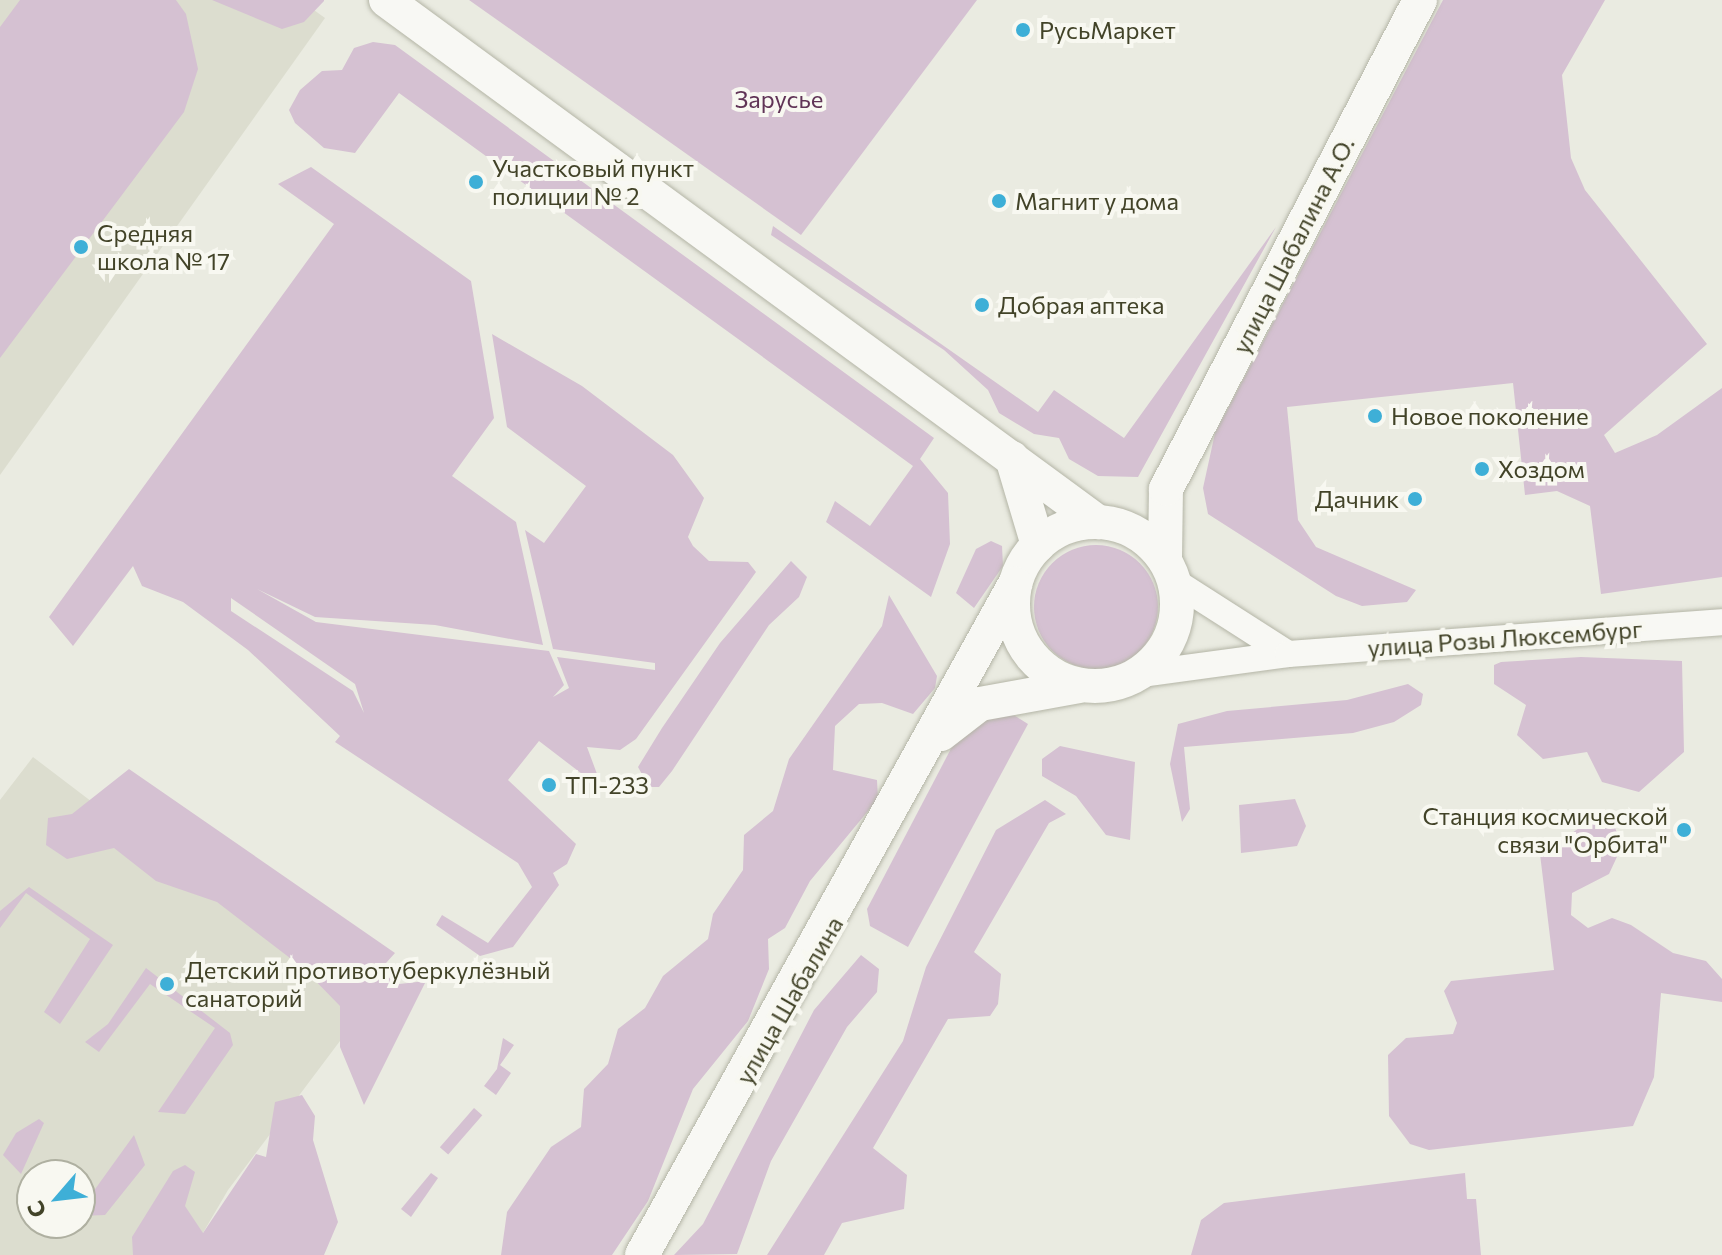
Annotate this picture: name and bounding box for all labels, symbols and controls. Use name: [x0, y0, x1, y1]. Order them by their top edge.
place label: РусьМаркет: [1039, 16, 1176, 44]
marker: РусьМаркет: [1014, 21, 1032, 39]
park label: Зарусье: [735, 85, 823, 113]
street label: улица Шабалина А.О.: [1226, 132, 1360, 358]
place label: Участковый пункт полиции № 2: [492, 154, 694, 210]
marker: Участковый пункт полиции № 2: [467, 173, 485, 191]
place label: Магнит у дома: [1015, 187, 1179, 215]
marker: Магнит у дома: [990, 192, 1008, 210]
place label: Средняя школа № 17: [97, 219, 230, 275]
marker: Средняя школа № 17: [72, 238, 90, 256]
place label: Добрая аптека: [998, 291, 1165, 319]
marker: Добрая аптека: [973, 296, 991, 314]
place label: Новое поколение: [1391, 402, 1589, 430]
marker: Новое поколение: [1366, 407, 1384, 425]
place label: Хоздом: [1498, 455, 1585, 483]
marker: Хоздом: [1473, 460, 1491, 478]
place label: Дачник: [1315, 485, 1399, 513]
marker: Дачник: [1406, 490, 1424, 508]
street label: улица Розы Люксембург: [1367, 614, 1643, 662]
place label: ТП-233: [565, 771, 649, 799]
marker: ТП-233: [540, 776, 558, 794]
place label: Станция космической связи "Орбита": [1423, 802, 1668, 858]
marker: Станция космической связи "Орбита": [1675, 821, 1693, 839]
street label: улица Шабалина: [729, 911, 849, 1089]
place label: Детский противотуберкулёзный санаторий: [185, 956, 551, 1012]
marker: Детский противотуберкулёзный санаторий: [156, 973, 178, 995]
north arrow: [16, 1159, 96, 1239]
text: С: [21, 1197, 52, 1223]

